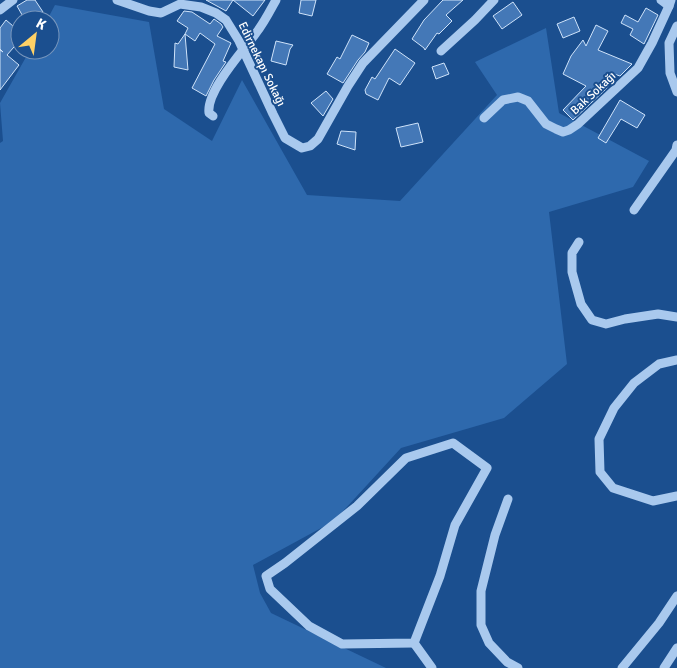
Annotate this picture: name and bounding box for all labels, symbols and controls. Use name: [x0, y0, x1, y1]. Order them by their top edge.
north arrow: [10, 10, 60, 60]
text: K: [33, 15, 49, 34]
street label: Edirnekapı Sokağı: [235, 20, 288, 109]
street label: Bak Sokağı: [568, 69, 619, 118]

